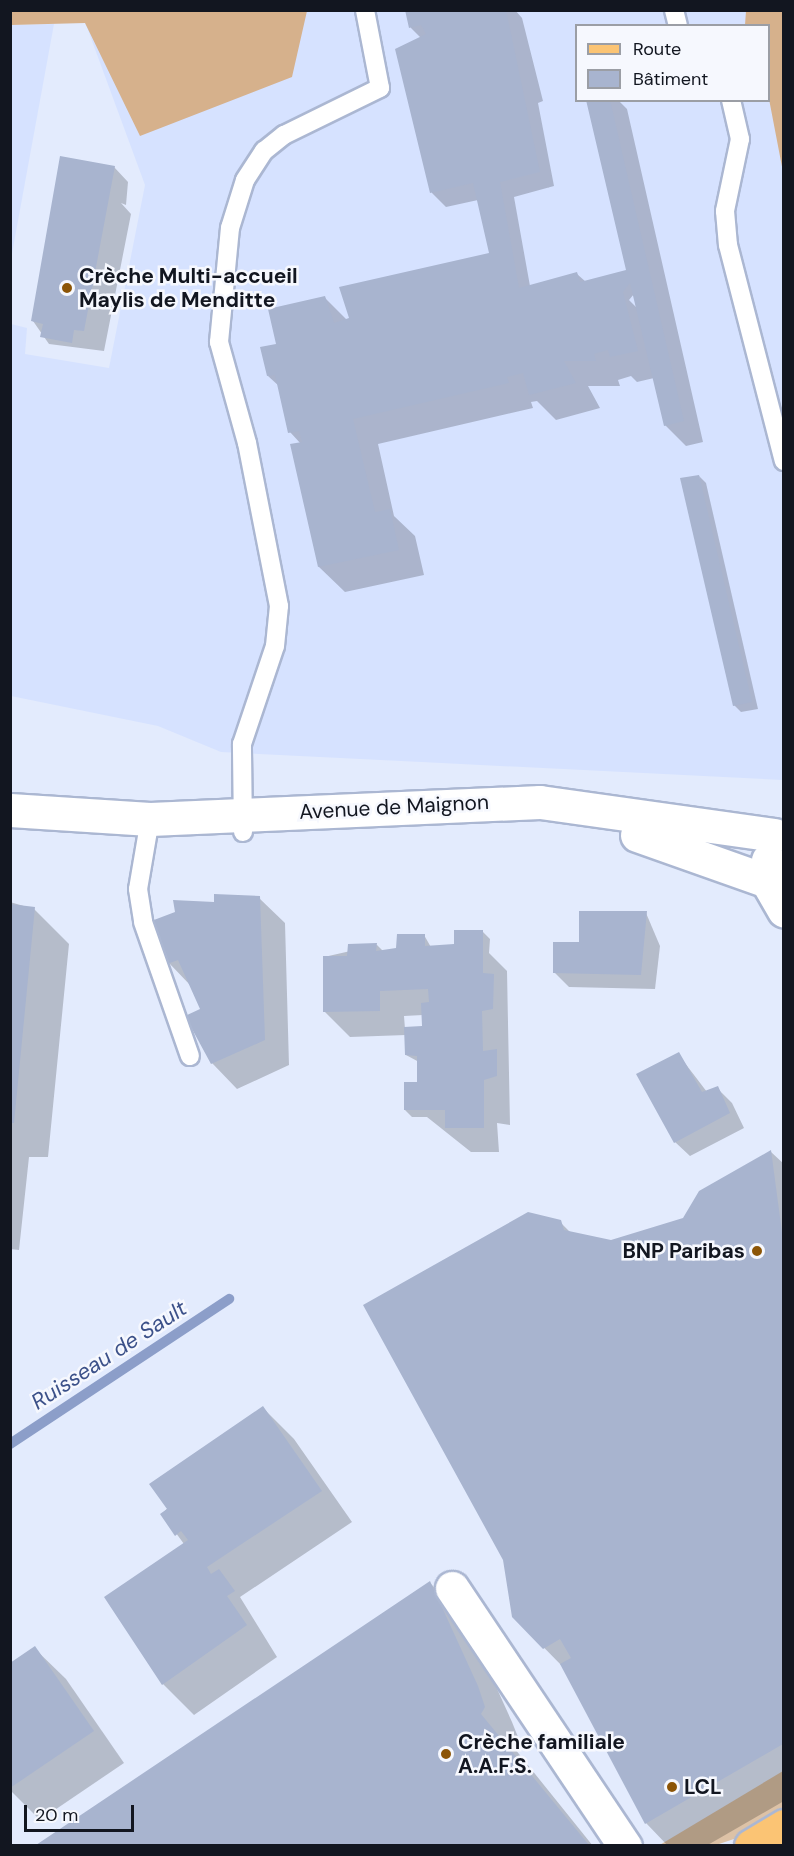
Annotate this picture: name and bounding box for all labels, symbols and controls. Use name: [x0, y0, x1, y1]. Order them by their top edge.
legend: [575, 24, 770, 102]
text: Route: [633, 37, 681, 61]
text: Bâtiment: [633, 67, 708, 91]
place label: Crèche Multi-accueil Maylis de Menditte: [79, 263, 298, 313]
marker: Crèche Multi-accueil Maylis de Menditte: [60, 281, 74, 295]
street label: Avenue de Maignon: [298, 789, 490, 825]
place label: BNP Paribas: [622, 1238, 745, 1264]
marker: BNP Paribas: [750, 1244, 764, 1258]
water label: Ruisseau de Sault: [26, 1295, 192, 1415]
place label: Crèche familiale A.A.F.S.: [458, 1729, 625, 1779]
marker: Crèche familiale A.A.F.S.: [439, 1747, 453, 1761]
place label: LCL: [684, 1774, 722, 1800]
marker: LCL: [665, 1780, 679, 1794]
scale bar: [27, 1793, 136, 1831]
text: 20 m: [35, 1803, 78, 1827]

